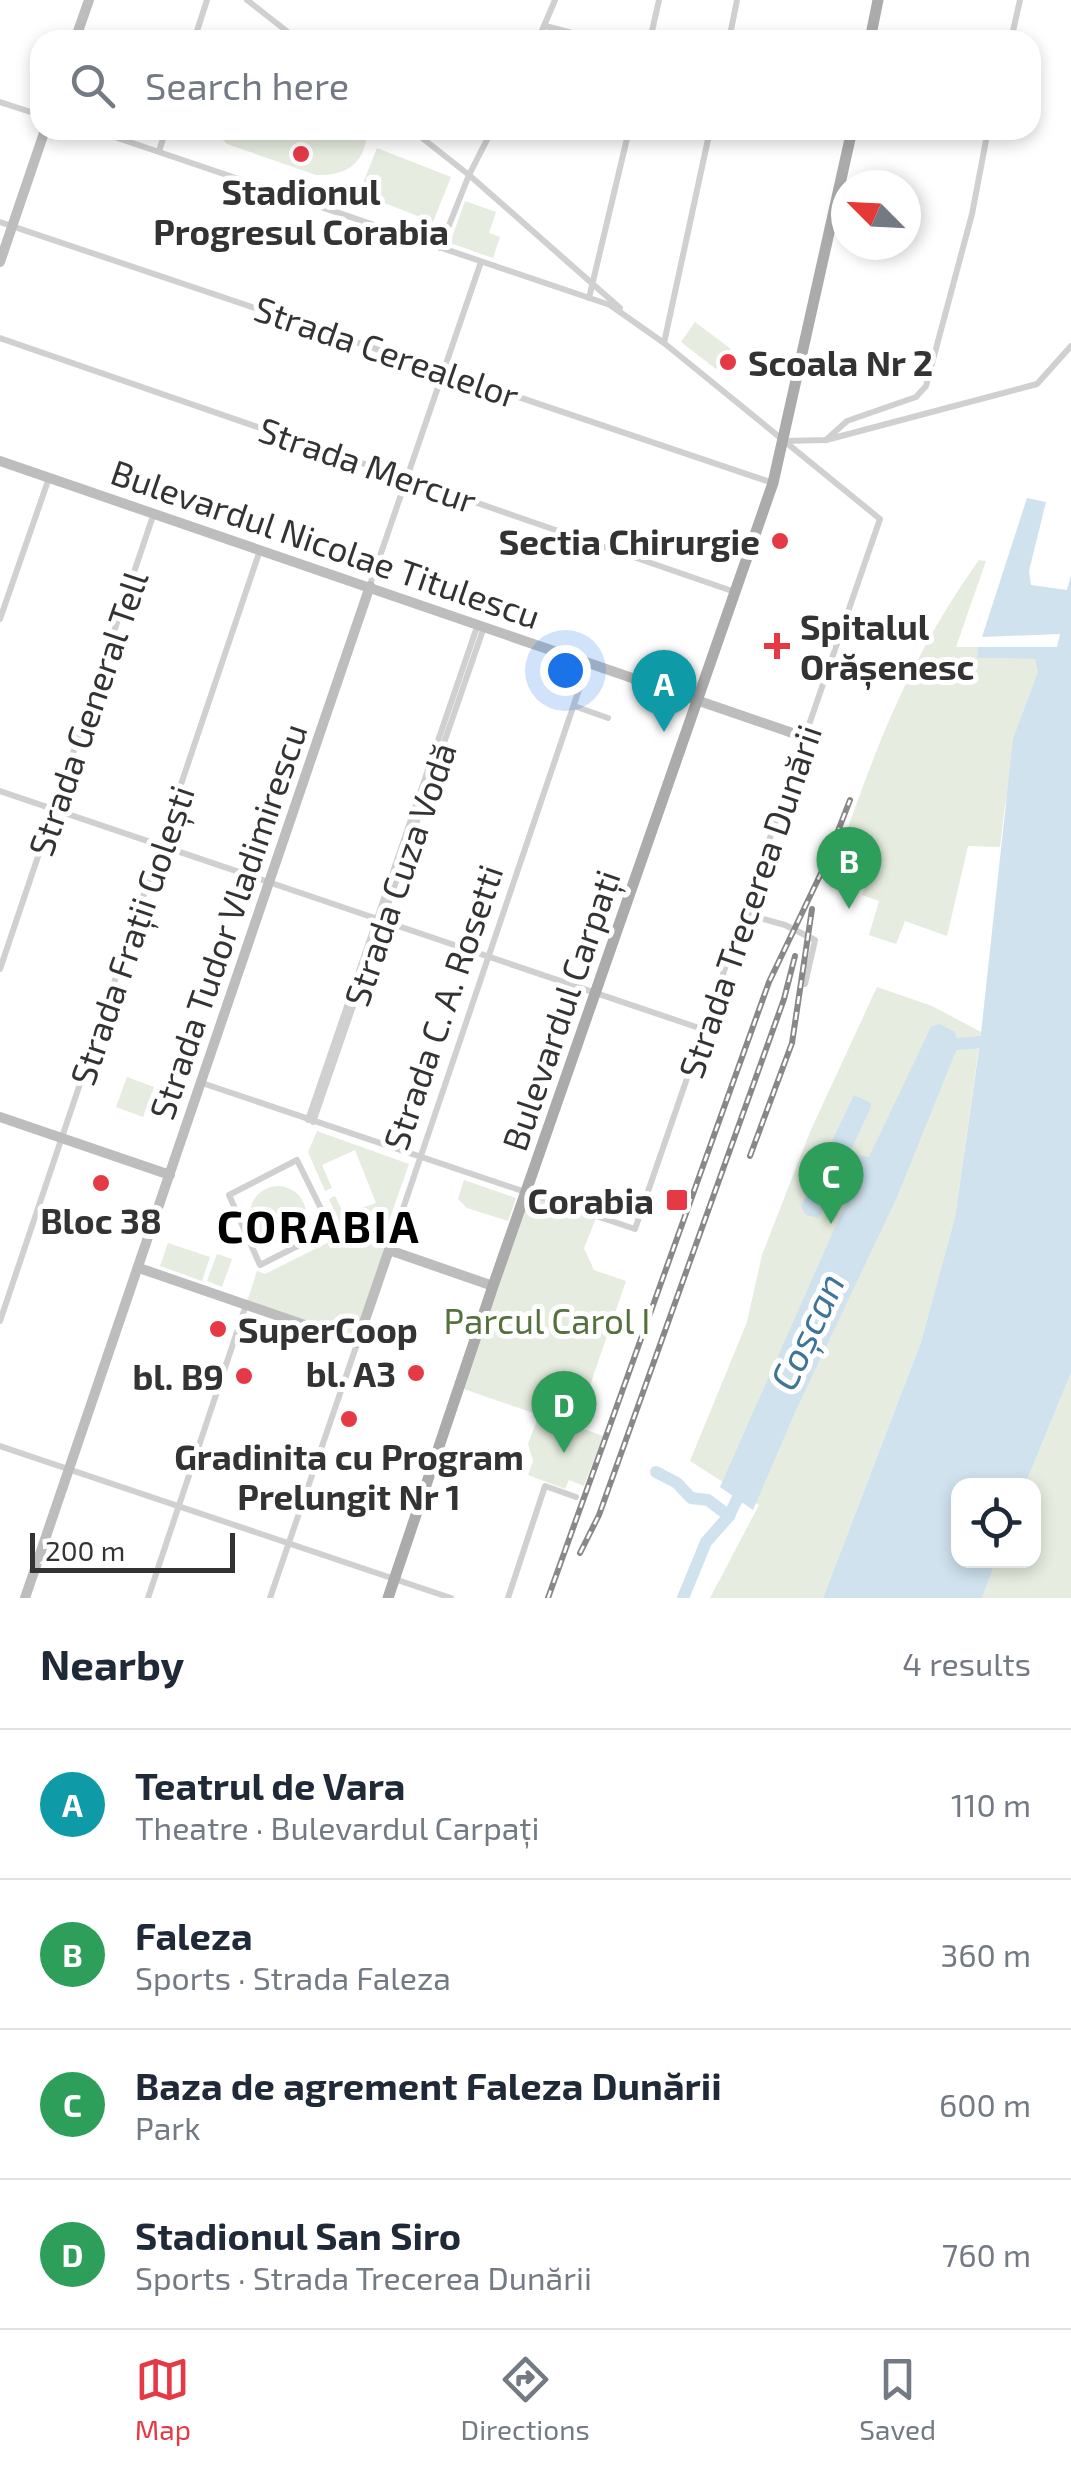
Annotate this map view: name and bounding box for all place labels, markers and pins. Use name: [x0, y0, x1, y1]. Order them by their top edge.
marker: Stadionul Progresul Corabia: [290, 143, 312, 165]
place label: Stadionul Progresul Corabia: [153, 170, 449, 252]
place label: Scoala Nr 2: [748, 341, 933, 383]
marker: Scoala Nr 2: [717, 351, 739, 373]
place label: Sectia Chirurgie: [499, 520, 760, 562]
marker: Sectia Chirurgie: [769, 530, 791, 552]
place label: Spitalul Orășenesc: [800, 605, 974, 691]
marker: Spitalul Orășenesc: [764, 633, 790, 659]
pin: A: [632, 650, 696, 732]
pin: B: [816, 826, 882, 909]
pin: C: [798, 1142, 864, 1224]
marker: Bloc 38: [90, 1172, 112, 1194]
place label: Corabia: [528, 1179, 654, 1221]
marker: Corabia: [664, 1187, 690, 1213]
place label: Bloc 38: [40, 1199, 162, 1241]
place label: SuperCoop: [238, 1308, 418, 1350]
marker: SuperCoop: [207, 1318, 229, 1340]
place label: bl. A3: [306, 1352, 396, 1394]
place label: bl. B9: [133, 1355, 224, 1397]
marker: bl. A3: [405, 1362, 427, 1384]
marker: bl. B9: [233, 1365, 255, 1387]
pin: D: [532, 1370, 596, 1453]
marker: Gradinita cu Program Prelungit Nr 1: [338, 1408, 360, 1430]
place label: Gradinita cu Program Prelungit Nr 1: [174, 1435, 524, 1517]

